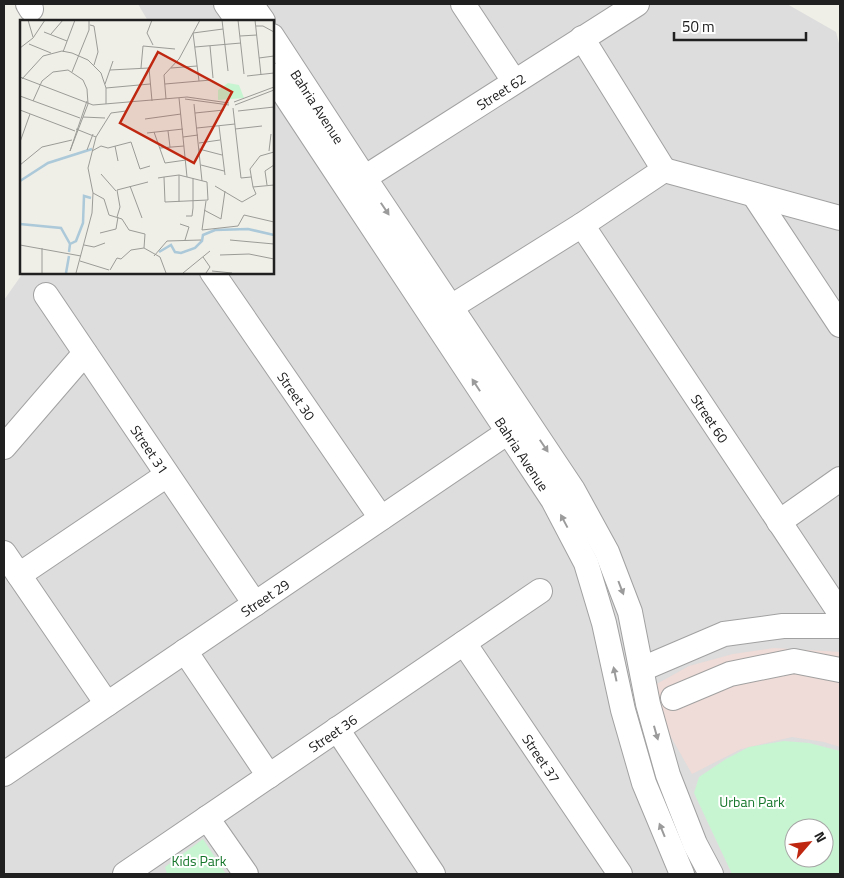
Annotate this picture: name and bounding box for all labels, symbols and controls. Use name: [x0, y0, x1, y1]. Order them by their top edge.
scale bar: [674, 10, 806, 42]
text: 50 m: [682, 15, 715, 38]
inset map: [20, 20, 274, 274]
street label: Bahria Avenue: [286, 65, 350, 148]
street label: Street 62: [472, 67, 529, 115]
one-way arrow: [380, 202, 390, 216]
street label: Street 30: [273, 367, 321, 424]
one-way arrow: [471, 378, 480, 392]
street label: Street 60: [687, 390, 734, 447]
street label: Bahria Avenue: [490, 412, 555, 495]
street label: Street 31: [126, 420, 174, 478]
one-way arrow: [539, 439, 549, 453]
one-way arrow: [560, 514, 568, 528]
street label: Street 29: [236, 573, 293, 621]
one-way arrow: [617, 581, 625, 596]
one-way arrow: [611, 667, 619, 682]
street label: Street 36: [304, 708, 361, 757]
one-way arrow: [652, 726, 660, 741]
street label: Street 37: [518, 730, 566, 787]
park label: Urban Park: [719, 791, 785, 812]
north arrow: [784, 818, 834, 868]
one-way arrow: [658, 822, 665, 837]
text: N: [809, 827, 832, 846]
park label: Kids Park: [172, 850, 227, 871]

